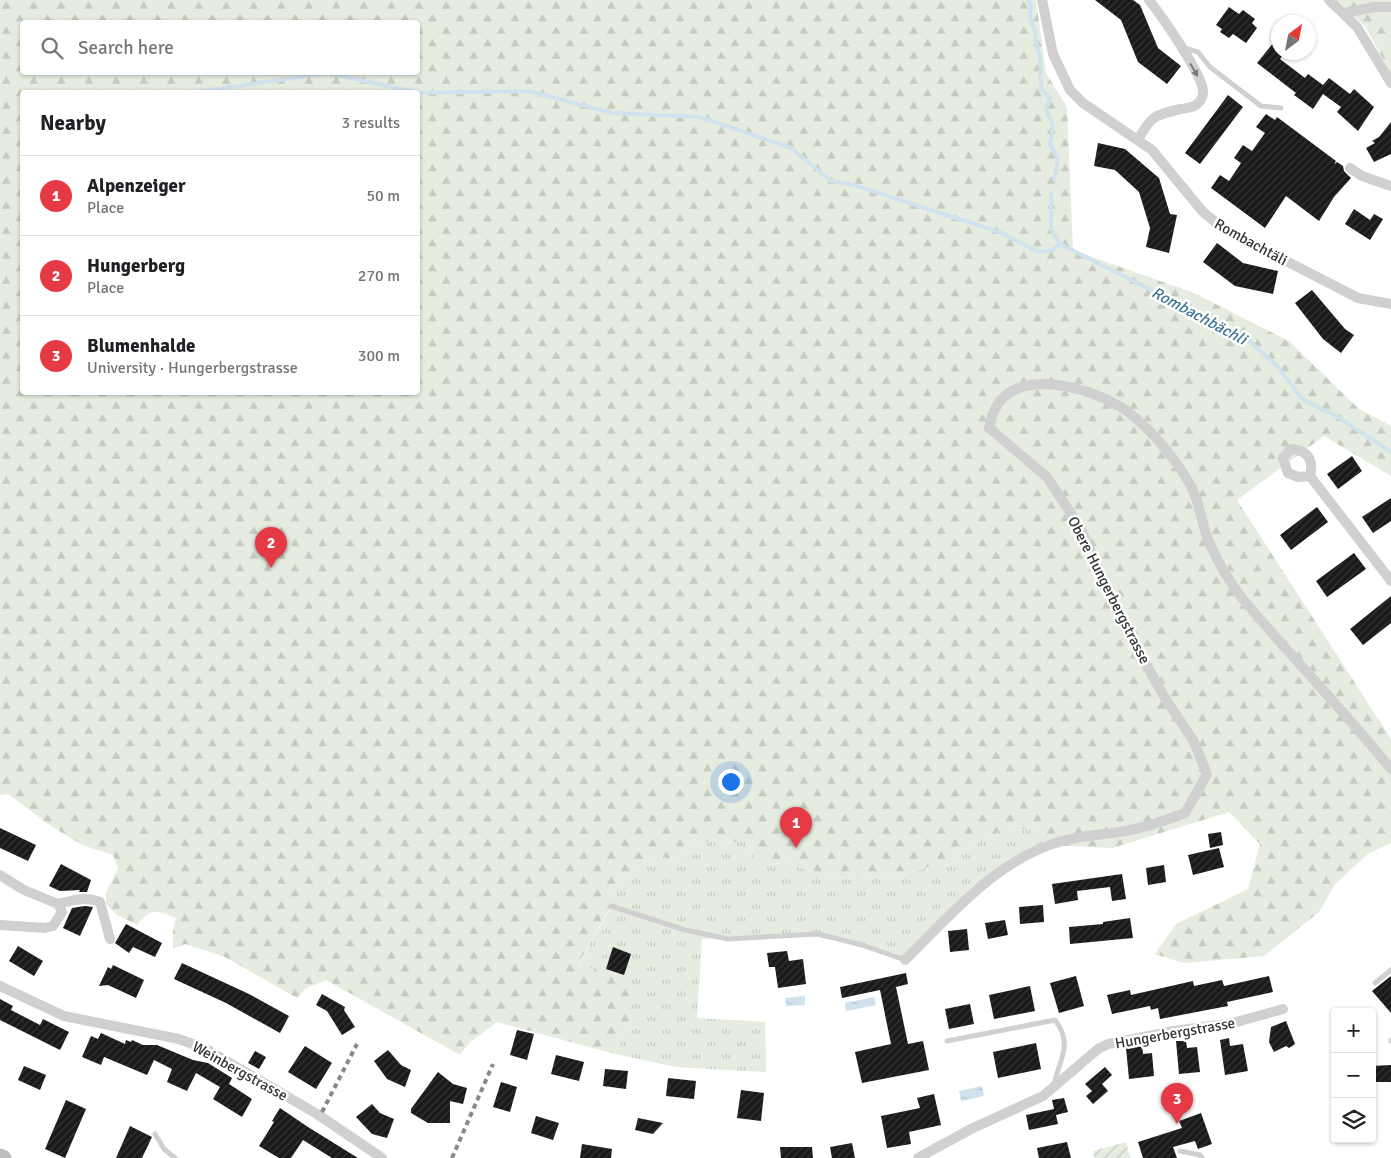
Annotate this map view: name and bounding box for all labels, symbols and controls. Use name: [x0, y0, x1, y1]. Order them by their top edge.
north arrow: [1271, 15, 1316, 60]
search box: [20, 20, 420, 75]
icon: search: [38, 34, 66, 62]
text: Search here: [78, 36, 174, 60]
one-way arrow: [1190, 63, 1198, 78]
text: Nearby: [40, 110, 106, 136]
text: 3 results: [341, 113, 400, 133]
text: Alpenzeiger: [87, 174, 186, 198]
text: 1: [52, 186, 60, 206]
text: 50 m: [366, 186, 400, 206]
text: Place: [87, 198, 124, 218]
street label: Rombachtäli: [1211, 215, 1291, 269]
text: Hungerberg: [87, 254, 185, 278]
text: 2: [52, 266, 60, 286]
text: 270 m: [358, 266, 400, 286]
text: Place: [87, 278, 124, 298]
water label: Rombachbächli: [1148, 283, 1251, 350]
text: Blumenhalde: [87, 334, 196, 358]
text: 3: [52, 346, 60, 366]
text: 300 m: [358, 346, 400, 366]
text: University · Hungerbergstrasse: [87, 358, 298, 378]
street label: Obere Hungerbergstrasse: [1064, 513, 1154, 667]
pin: 2: [255, 527, 287, 568]
your location: [718, 769, 744, 795]
pin: 1: [780, 807, 812, 848]
map controls: [1331, 1008, 1376, 1143]
button: +: [1331, 1008, 1376, 1053]
street label: Hungerbergstrasse: [1114, 1014, 1236, 1052]
street label: Weinbergstrasse: [189, 1037, 291, 1105]
button: −: [1331, 1053, 1376, 1098]
pin: 3: [1161, 1083, 1193, 1124]
button: layers: [1331, 1098, 1376, 1143]

